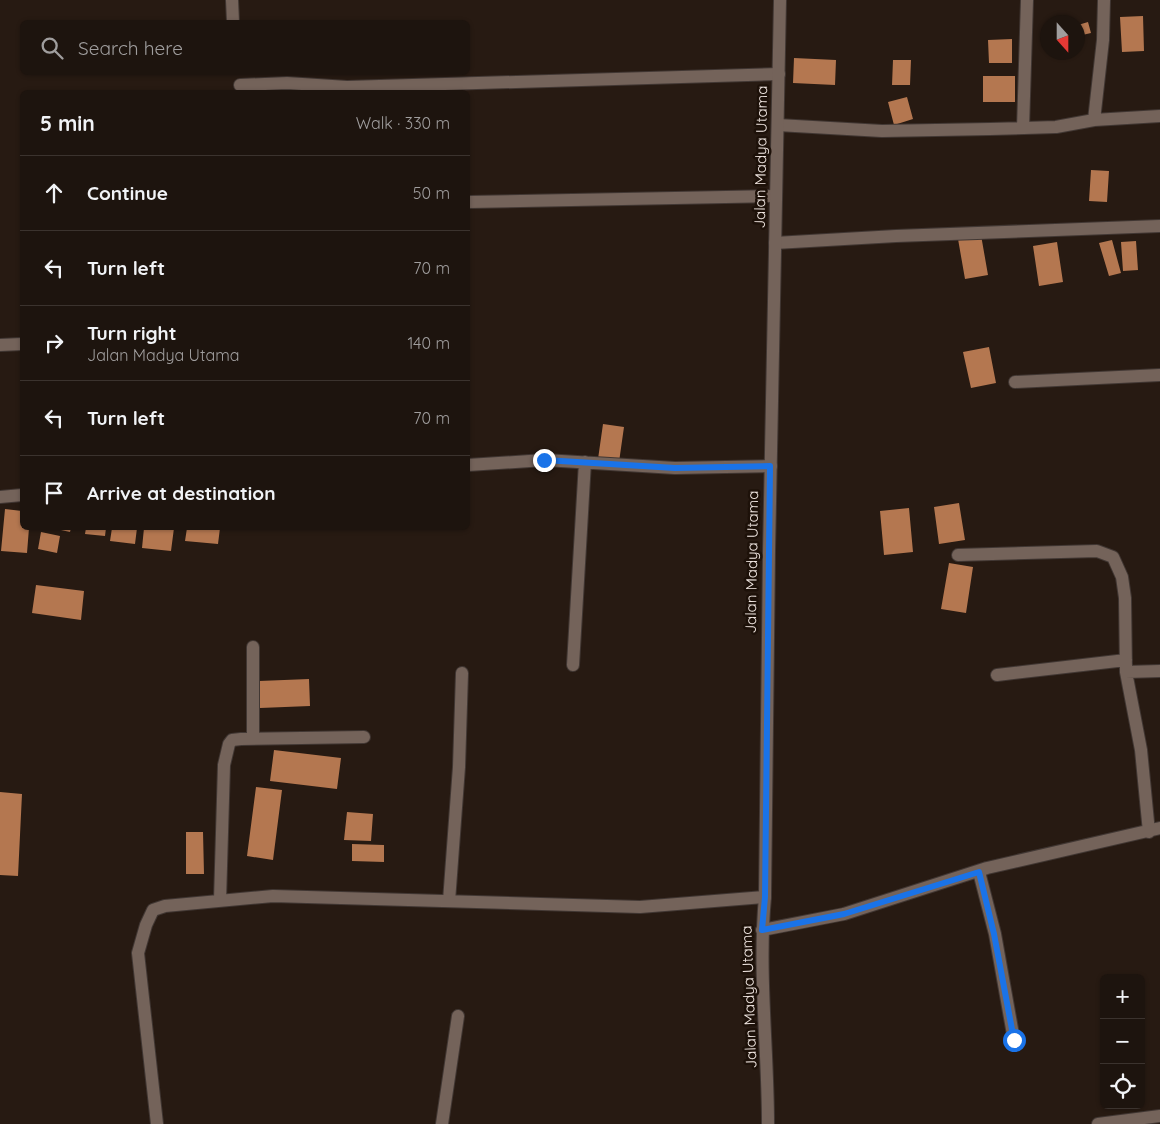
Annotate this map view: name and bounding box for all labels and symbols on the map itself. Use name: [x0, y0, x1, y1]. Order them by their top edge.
north arrow: [1040, 15, 1085, 60]
street label: Jalan Madya Utama: [750, 85, 771, 229]
route end: [533, 449, 556, 472]
street label: Jalan Madya Utama: [741, 490, 762, 634]
street label: Jalan Madya Utama: [737, 925, 760, 1069]
route start: [1003, 1029, 1026, 1052]

